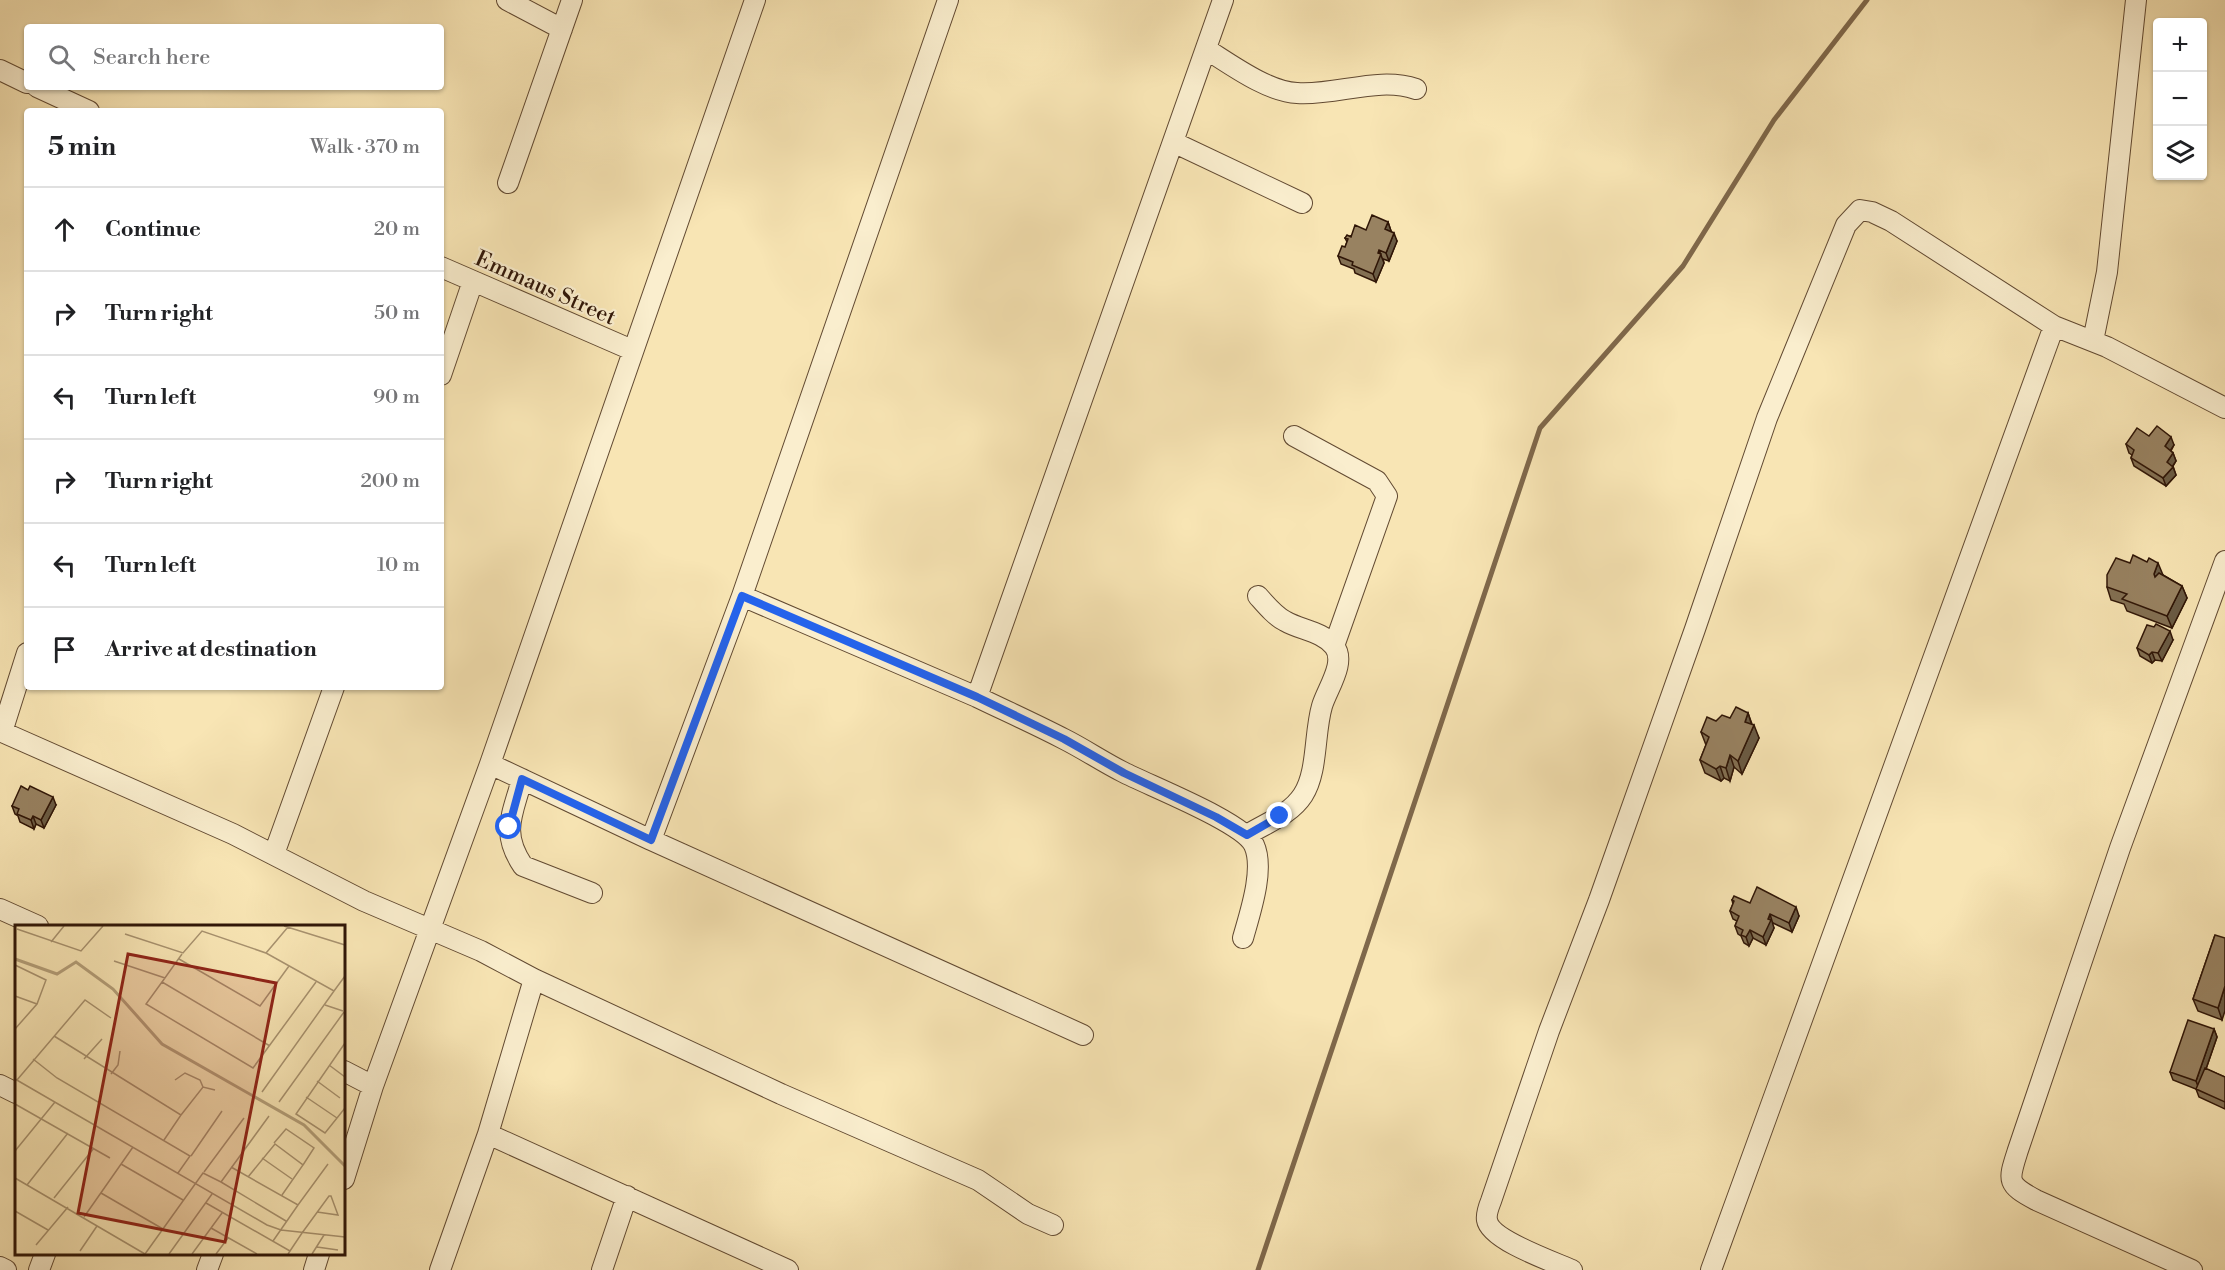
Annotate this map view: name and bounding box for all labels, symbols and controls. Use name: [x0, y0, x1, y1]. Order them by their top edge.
map controls: [2153, 18, 2207, 180]
button: +: [2153, 18, 2207, 72]
search box: [24, 24, 444, 90]
icon: search: [45, 41, 78, 74]
text: Search here: [93, 44, 210, 71]
button: −: [2153, 72, 2207, 126]
button: layers: [2153, 126, 2207, 180]
text: 5 min: [48, 131, 116, 163]
text: Walk · 370 m: [310, 135, 420, 160]
icon: ahead: [48, 213, 81, 246]
text: Continue: [105, 216, 201, 243]
text: 20 m: [374, 217, 420, 242]
street label: Emmaus Street: [471, 245, 620, 332]
icon: right: [48, 297, 81, 330]
text: Turn right: [105, 300, 213, 327]
text: 50 m: [374, 301, 420, 326]
icon: left: [48, 381, 81, 414]
text: Turn left: [105, 384, 196, 411]
text: 90 m: [373, 385, 420, 410]
icon: right: [48, 465, 81, 498]
text: Turn right: [105, 468, 213, 495]
text: 200 m: [360, 469, 420, 494]
icon: left: [48, 549, 81, 582]
text: Turn left: [105, 552, 196, 579]
text: 10 m: [377, 553, 420, 578]
icon: arrive: [48, 633, 81, 666]
text: Arrive at destination: [105, 636, 317, 663]
route end: [1266, 802, 1292, 828]
route start: [495, 813, 521, 839]
inset map: [15, 925, 345, 1255]

